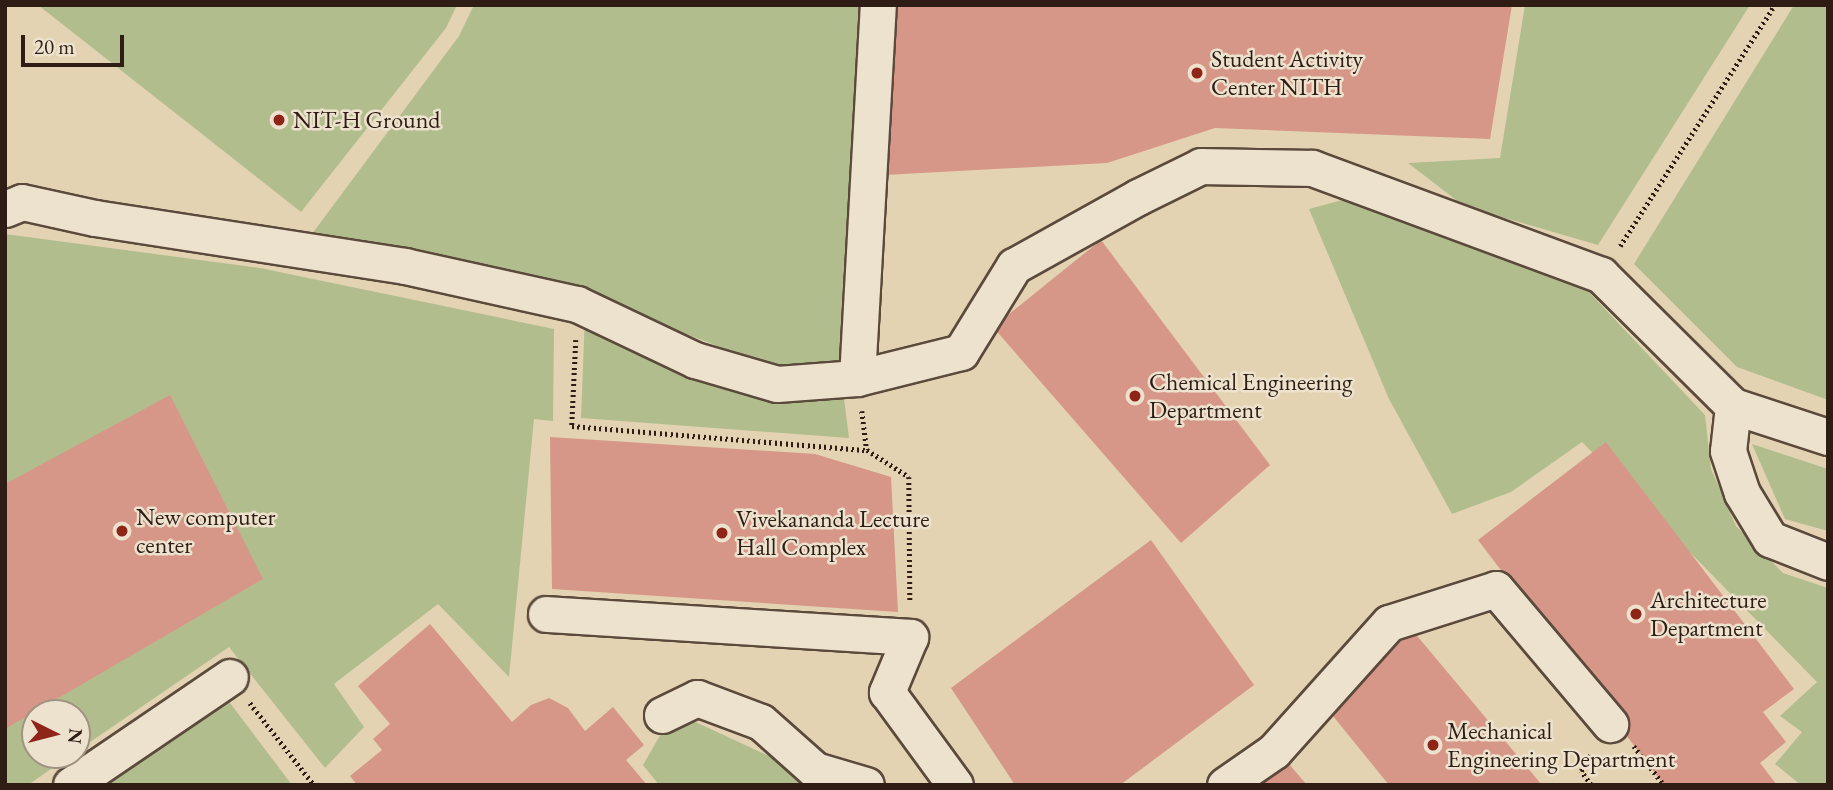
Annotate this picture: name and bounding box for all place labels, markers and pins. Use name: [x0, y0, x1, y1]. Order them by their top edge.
place label: Student Activity Center NITH: [1211, 45, 1363, 101]
marker: Student Activity Center NITH: [1189, 65, 1205, 81]
place label: NIT-H Ground: [293, 106, 440, 134]
marker: NIT-H Ground: [271, 112, 287, 128]
place label: Chemical Engineering Department: [1149, 368, 1353, 424]
marker: Chemical Engineering Department: [1127, 388, 1143, 404]
place label: New computer center: [136, 503, 275, 559]
place label: Vivekananda Lecture Hall Complex: [736, 505, 930, 561]
marker: New computer center: [114, 523, 130, 539]
marker: Vivekananda Lecture Hall Complex: [714, 525, 730, 541]
place label: Architecture Department: [1650, 586, 1767, 642]
marker: Architecture Department: [1628, 606, 1644, 622]
place label: Mechanical Engineering Department: [1447, 717, 1675, 773]
marker: Mechanical Engineering Department: [1425, 737, 1441, 753]

